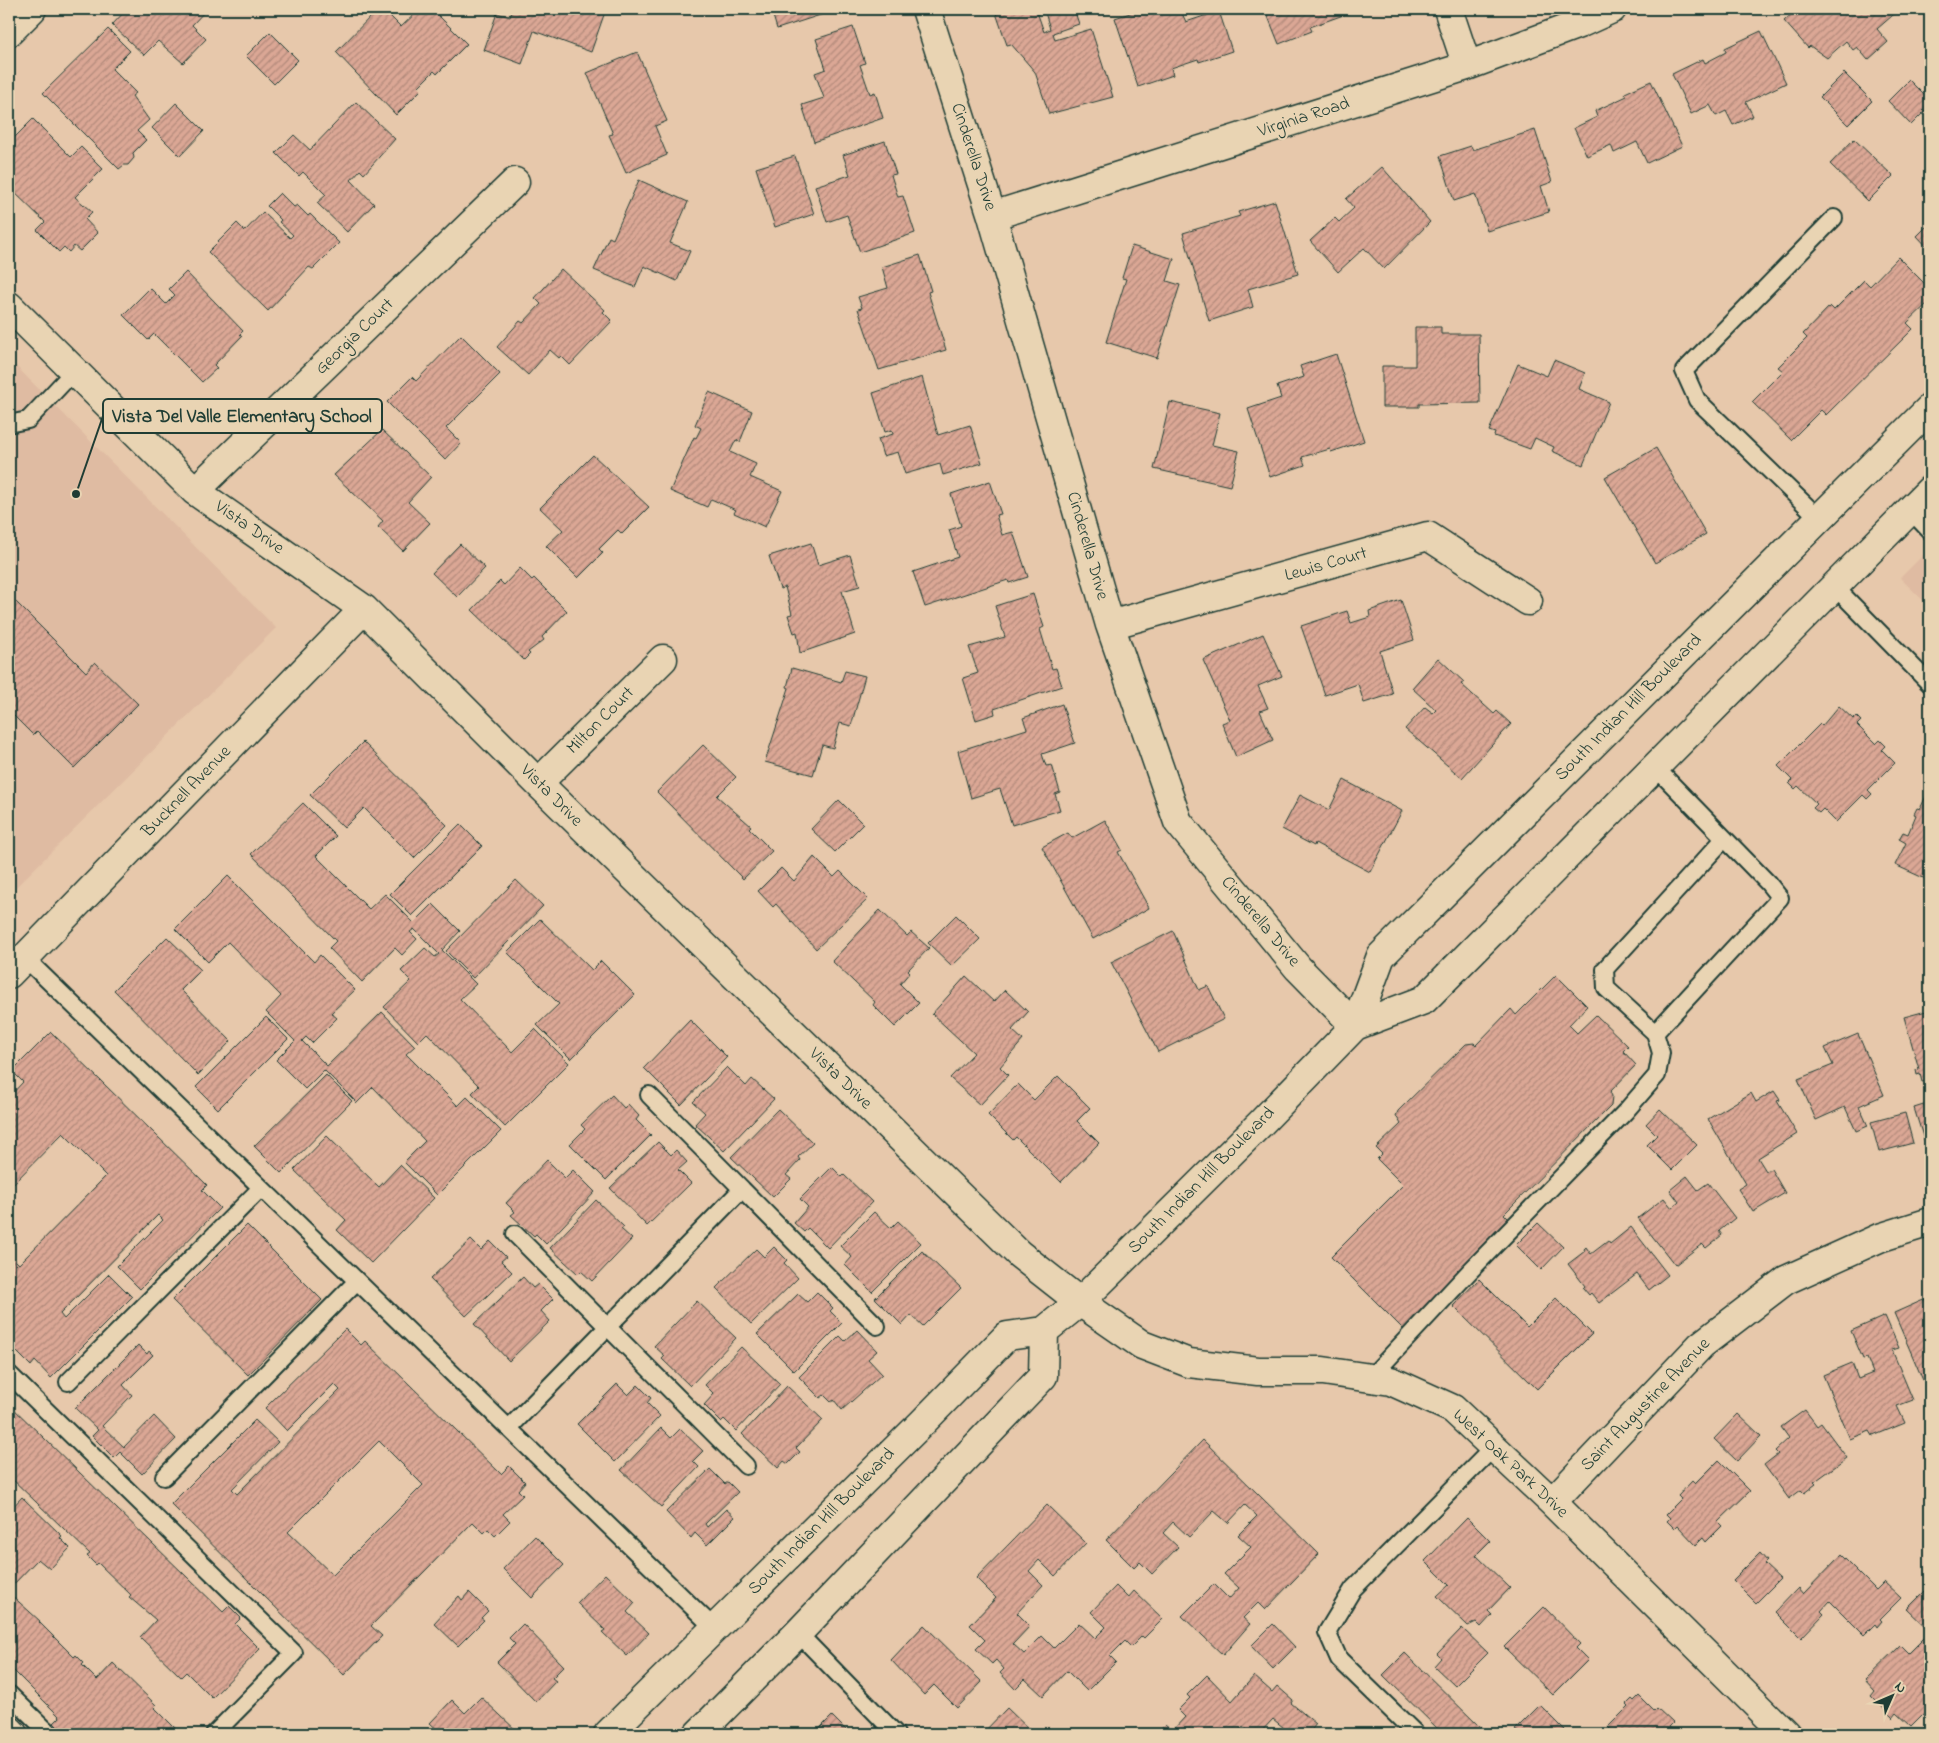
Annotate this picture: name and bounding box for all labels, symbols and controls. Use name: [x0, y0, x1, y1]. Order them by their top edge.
street label: Virginia Road: [1254, 91, 1354, 146]
street label: Cinderella Drive: [943, 100, 1003, 215]
street label: Georgia Court: [310, 293, 401, 382]
callout: Vista Del Valle Elementary School: [103, 399, 382, 433]
text: Vista Del Valle Elementary School: [111, 404, 372, 433]
street label: Cinderella Drive: [1059, 489, 1115, 604]
street label: Vista Drive: [208, 494, 290, 562]
street label: Lewis Court: [1282, 541, 1370, 589]
street label: South Indian Hill Boulevard: [1549, 628, 1709, 788]
street label: Milton Court: [561, 681, 641, 761]
street label: Bucknell Avenue: [135, 739, 239, 845]
street label: Vista Drive: [513, 758, 589, 834]
street label: Cinderella Drive: [1214, 871, 1306, 974]
street label: Vista Drive: [802, 1041, 878, 1117]
street label: South Indian Hill Boulevard: [1122, 1101, 1282, 1261]
street label: Saint Augustine Avenue: [1575, 1332, 1718, 1479]
street label: West Oak Park Drive: [1446, 1403, 1574, 1525]
street label: South Indian Hill Boulevard: [742, 1442, 902, 1602]
north arrow: [1866, 1670, 1916, 1720]
text: N: [1889, 1677, 1911, 1699]

